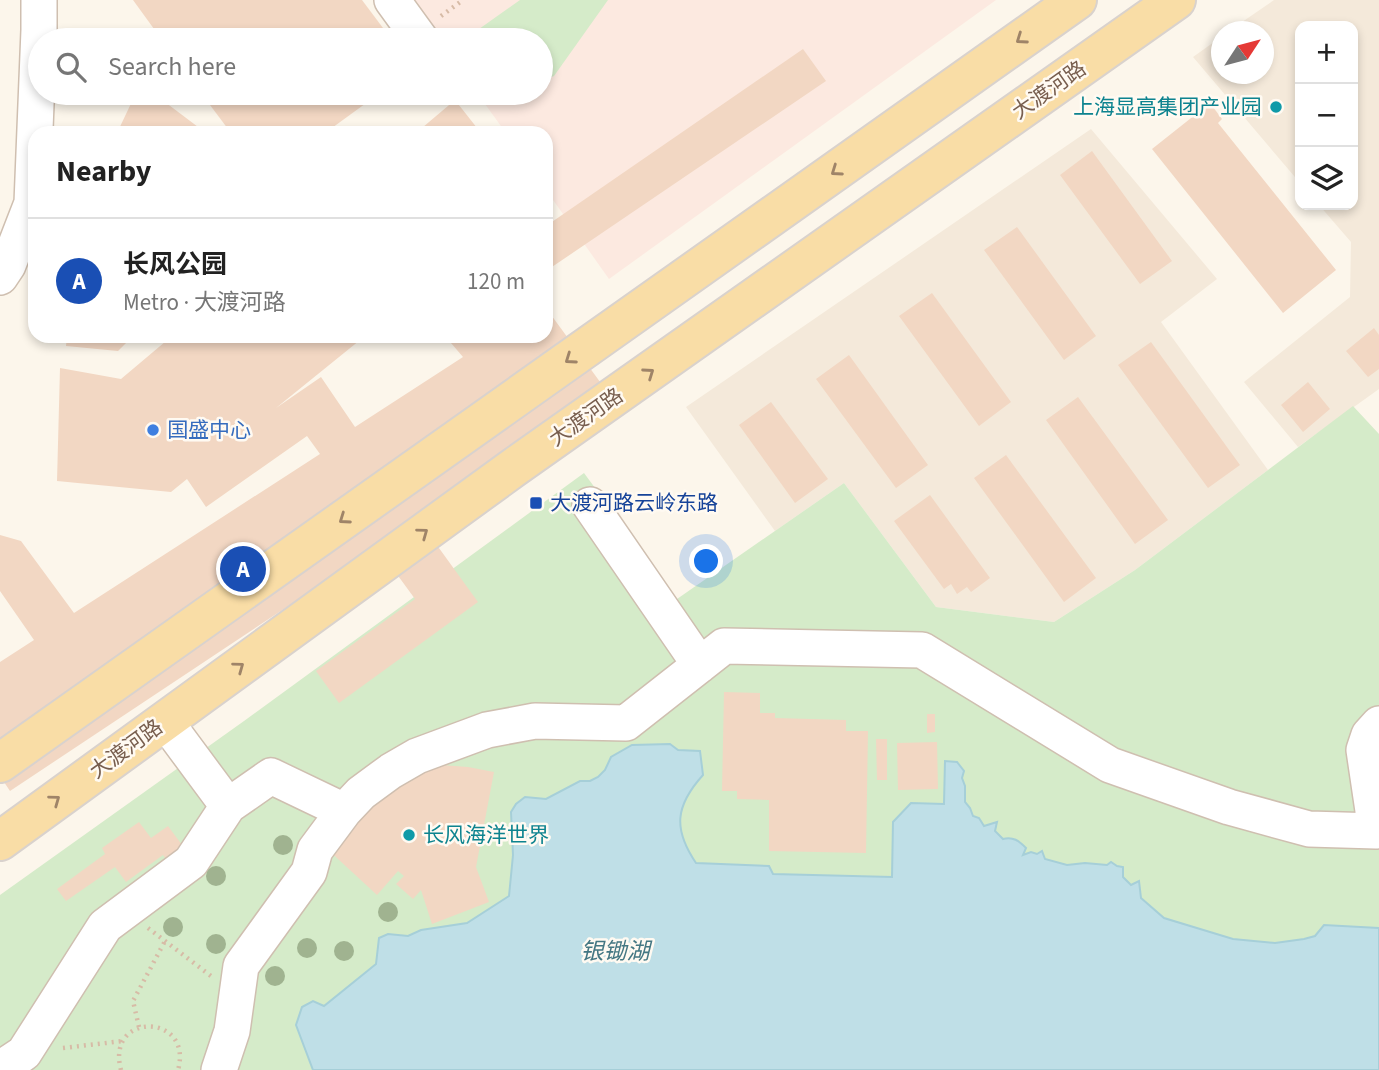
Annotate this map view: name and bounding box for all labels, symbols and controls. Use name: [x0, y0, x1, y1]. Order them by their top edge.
north arrow: [1211, 21, 1274, 84]
map controls: [1295, 21, 1358, 210]
button: +: [1295, 21, 1358, 84]
search box: [28, 28, 553, 105]
one-way arrow: [1016, 31, 1029, 44]
icon: search: [52, 48, 90, 86]
text: Search here: [108, 48, 236, 85]
street label: 大渡河路: [1006, 54, 1092, 126]
button: −: [1295, 84, 1358, 147]
place label: 上海显高集团产业园: [1073, 92, 1262, 122]
marker: 上海显高集团产业园: [1268, 99, 1284, 115]
button: layers: [1295, 147, 1358, 210]
text: Nearby: [56, 150, 151, 193]
one-way arrow: [831, 163, 844, 175]
text: 长风公园: [123, 246, 227, 283]
text: A: [72, 265, 86, 298]
text: 120 m: [467, 265, 525, 298]
text: Metro · 大渡河路: [123, 286, 286, 319]
one-way arrow: [565, 351, 578, 363]
one-way arrow: [641, 369, 654, 381]
street label: 大渡河路: [543, 381, 629, 453]
place label: 国盛中心: [167, 415, 251, 445]
marker: 国盛中心: [145, 422, 161, 438]
place label: 大渡河路云岭东路: [550, 488, 718, 518]
marker: 大渡河路云岭东路: [528, 495, 544, 511]
one-way arrow: [339, 511, 352, 523]
one-way arrow: [416, 529, 428, 541]
pin: A: [220, 543, 266, 595]
your location: [689, 544, 723, 578]
one-way arrow: [231, 663, 244, 675]
street label: 大渡河路: [83, 712, 169, 786]
one-way arrow: [47, 796, 60, 809]
place label: 长风海洋世界: [423, 820, 549, 850]
marker: 长风海洋世界: [401, 827, 417, 843]
water label: 银锄湖: [581, 935, 653, 968]

